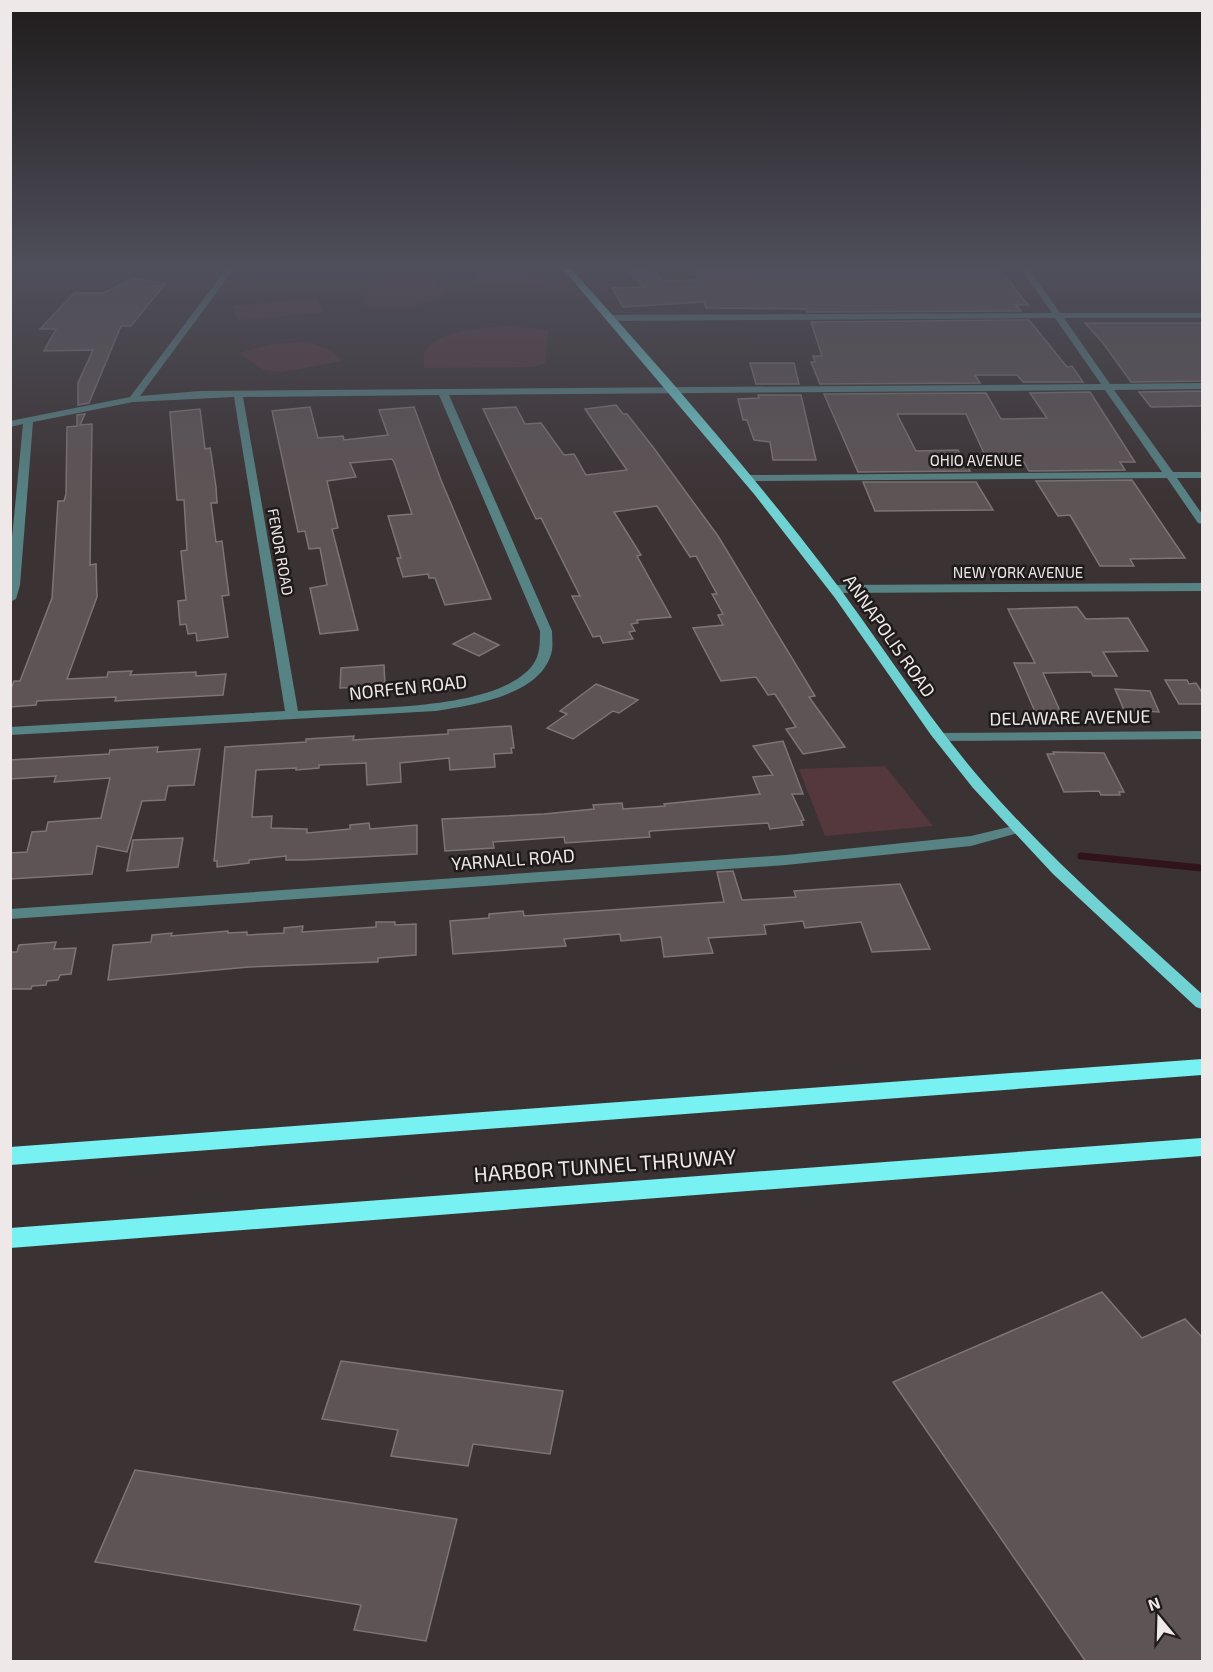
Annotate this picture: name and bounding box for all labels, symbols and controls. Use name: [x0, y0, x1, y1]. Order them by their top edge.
street label: OHIO AVENUE: [930, 451, 1022, 469]
street label: FENOR ROAD: [264, 507, 298, 597]
street label: NEW YORK AVENUE: [953, 563, 1083, 581]
street label: ANNAPOLIS ROAD: [839, 570, 940, 701]
street label: NORFEN ROAD: [348, 670, 468, 704]
street label: DELAWARE AVENUE: [989, 705, 1151, 729]
street label: YARNALL ROAD: [450, 844, 575, 874]
street label: HARBOR TUNNEL THRUWAY: [473, 1143, 737, 1186]
north arrow: [1129, 1588, 1189, 1648]
text: N: [1145, 1592, 1163, 1614]

